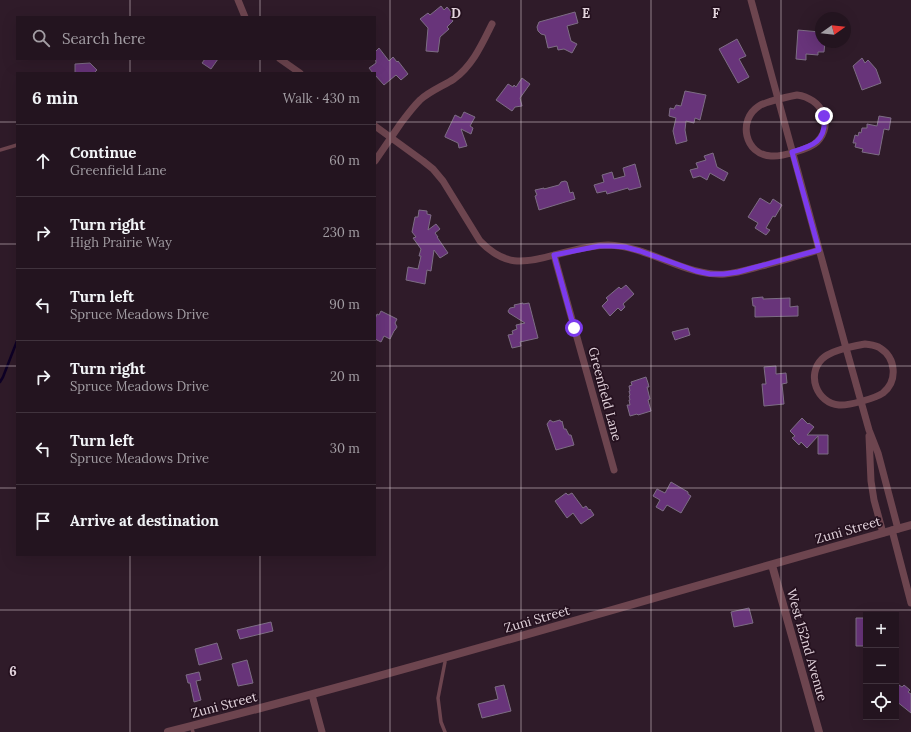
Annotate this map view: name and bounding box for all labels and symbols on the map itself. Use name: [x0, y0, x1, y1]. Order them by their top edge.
text: D: [451, 5, 461, 22]
text: E: [582, 5, 590, 22]
text: F: [712, 5, 720, 22]
north arrow: [815, 12, 851, 48]
route end: [815, 107, 833, 125]
route start: [565, 319, 583, 337]
street label: Greenfield Lane: [584, 345, 626, 443]
street label: Zuni Street: [813, 513, 883, 547]
street label: West 152nd Avenue: [783, 587, 831, 703]
street label: Zuni Street: [502, 602, 572, 636]
text: 6: [9, 663, 17, 680]
street label: Zuni Street: [189, 688, 259, 722]

